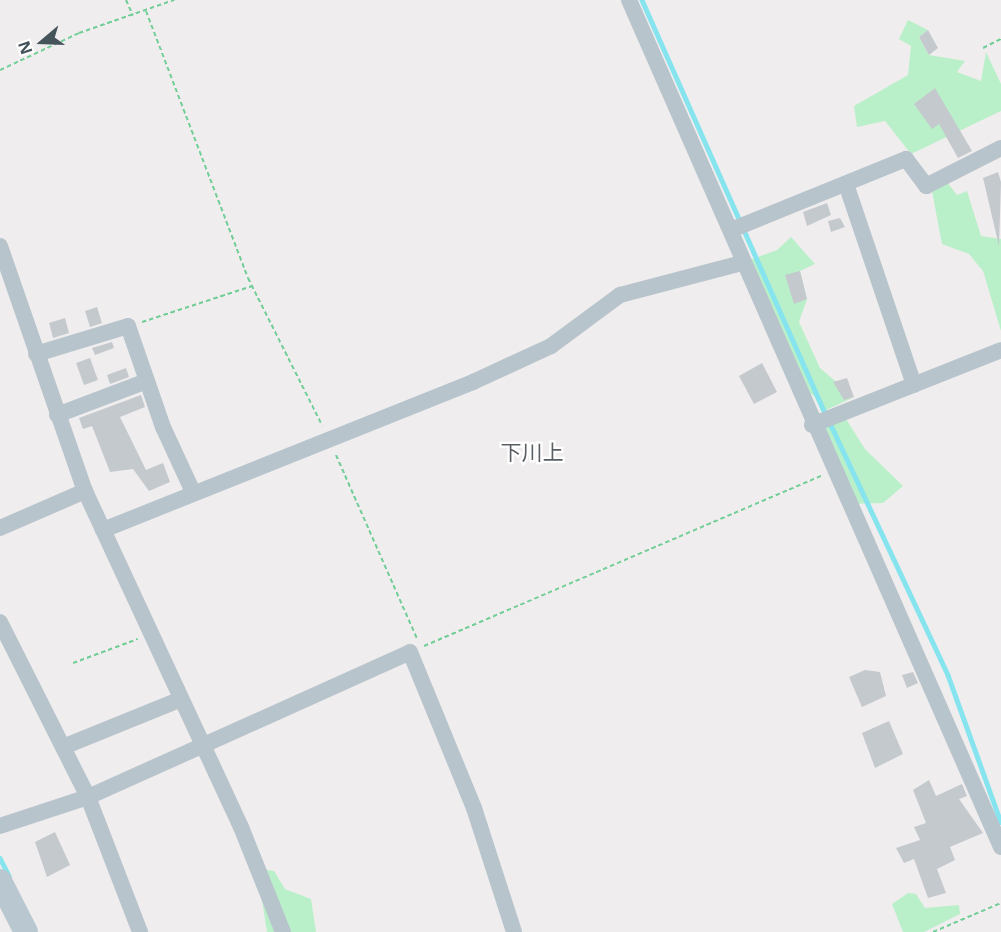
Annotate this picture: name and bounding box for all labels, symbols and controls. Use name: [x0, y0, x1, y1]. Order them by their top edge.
north arrow: [12, 12, 72, 72]
text: N: [12, 38, 38, 58]
district label: 下川上: [501, 439, 563, 465]

